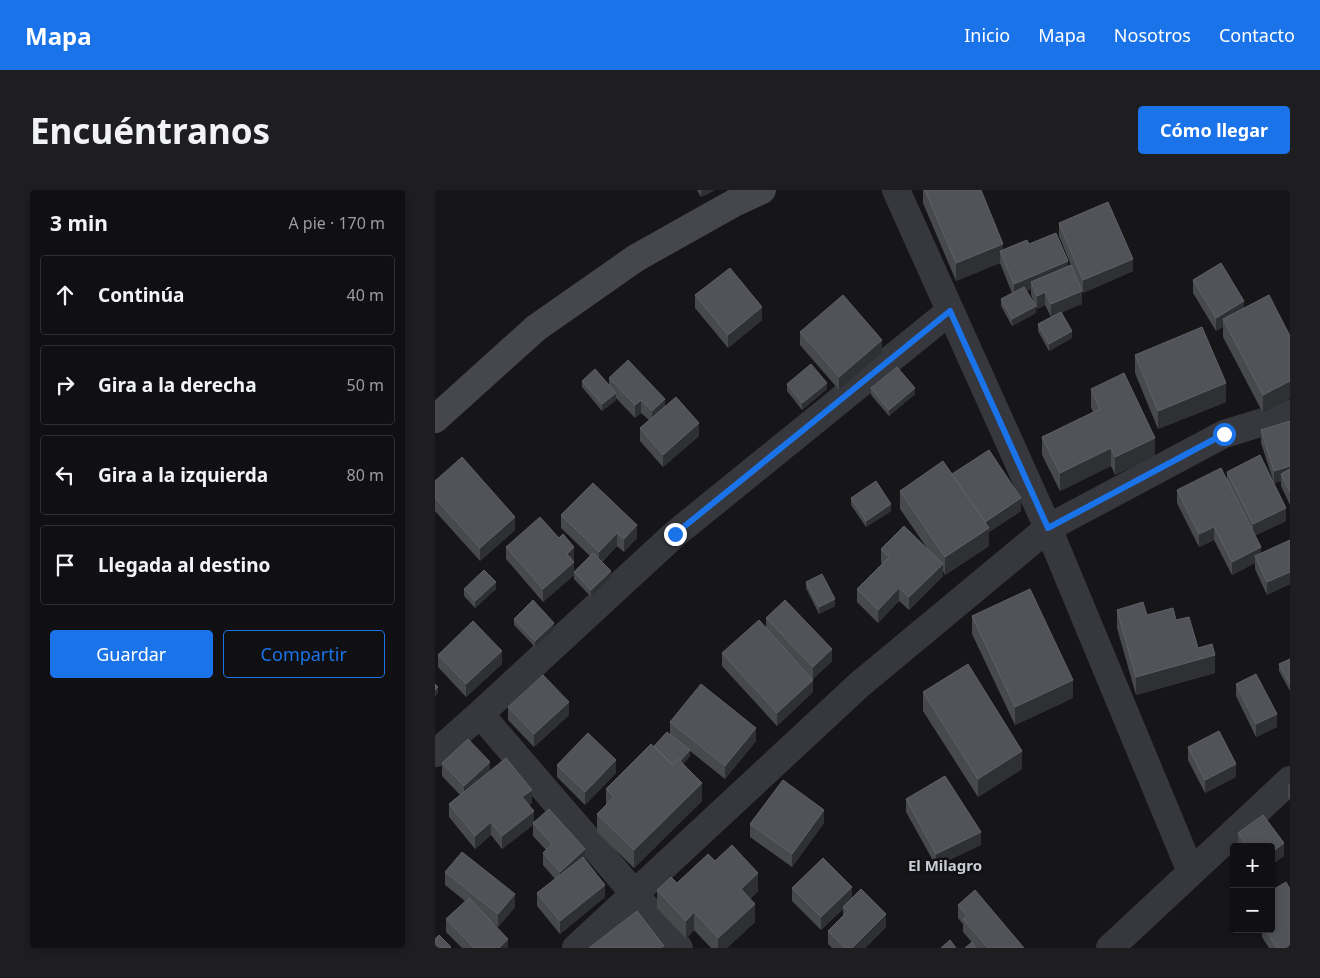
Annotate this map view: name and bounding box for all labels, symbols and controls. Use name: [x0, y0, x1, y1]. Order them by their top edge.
text: Mapa: [25, 19, 92, 52]
text: Inicio: [964, 23, 1010, 47]
text: Mapa: [1038, 23, 1086, 47]
text: Nosotros: [1114, 23, 1191, 47]
text: Contacto: [1219, 23, 1295, 47]
button: Cómo llegar: [1138, 106, 1290, 154]
text: Encuéntranos: [30, 107, 270, 154]
text: 3 min: [50, 209, 108, 237]
text: A pie · 170 m: [288, 212, 385, 234]
icon: ahead: [51, 281, 79, 309]
text: Continúa: [98, 282, 184, 308]
text: 40 m: [347, 284, 384, 306]
icon: right: [51, 371, 79, 399]
text: Gira a la derecha: [98, 372, 257, 398]
text: 50 m: [347, 374, 384, 396]
route start: [1213, 423, 1236, 446]
icon: left: [51, 461, 79, 489]
text: Gira a la izquierda: [98, 462, 268, 488]
text: 80 m: [347, 464, 384, 486]
route end: [664, 523, 687, 546]
icon: arrive: [51, 551, 79, 579]
text: Llegada al destino: [98, 552, 270, 578]
button: Guardar: [50, 630, 213, 678]
button: Compartir: [223, 630, 385, 678]
map controls: [1230, 843, 1275, 933]
button: +: [1230, 843, 1275, 888]
district label: El Milagro: [908, 855, 982, 875]
button: −: [1230, 888, 1275, 933]

